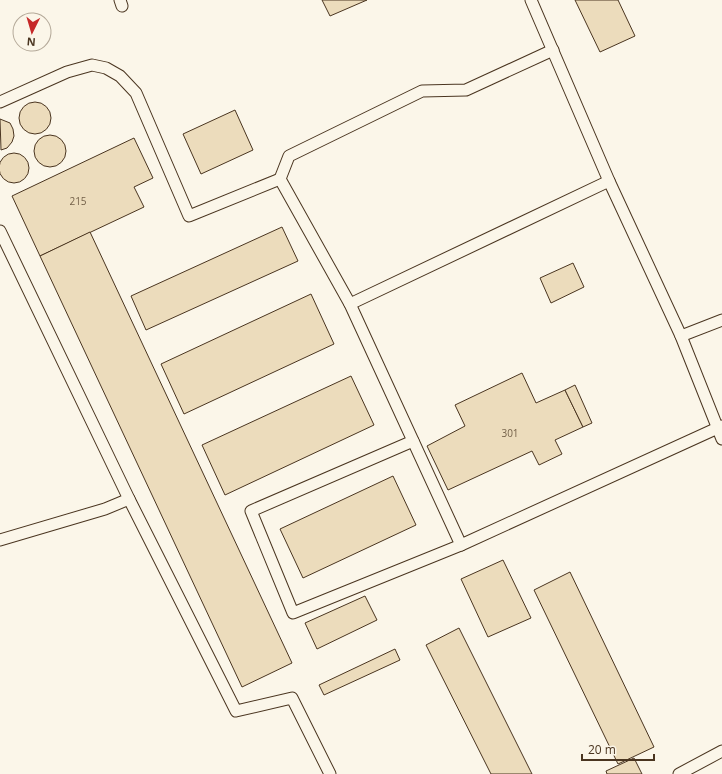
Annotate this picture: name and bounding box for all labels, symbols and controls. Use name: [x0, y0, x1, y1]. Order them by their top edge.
north arrow: [12, 12, 52, 52]
text: N: [26, 35, 36, 50]
house number: 215: [69, 194, 87, 208]
house number: 301: [501, 426, 519, 440]
scale bar: [582, 736, 654, 762]
text: 20 m: [588, 741, 616, 758]

